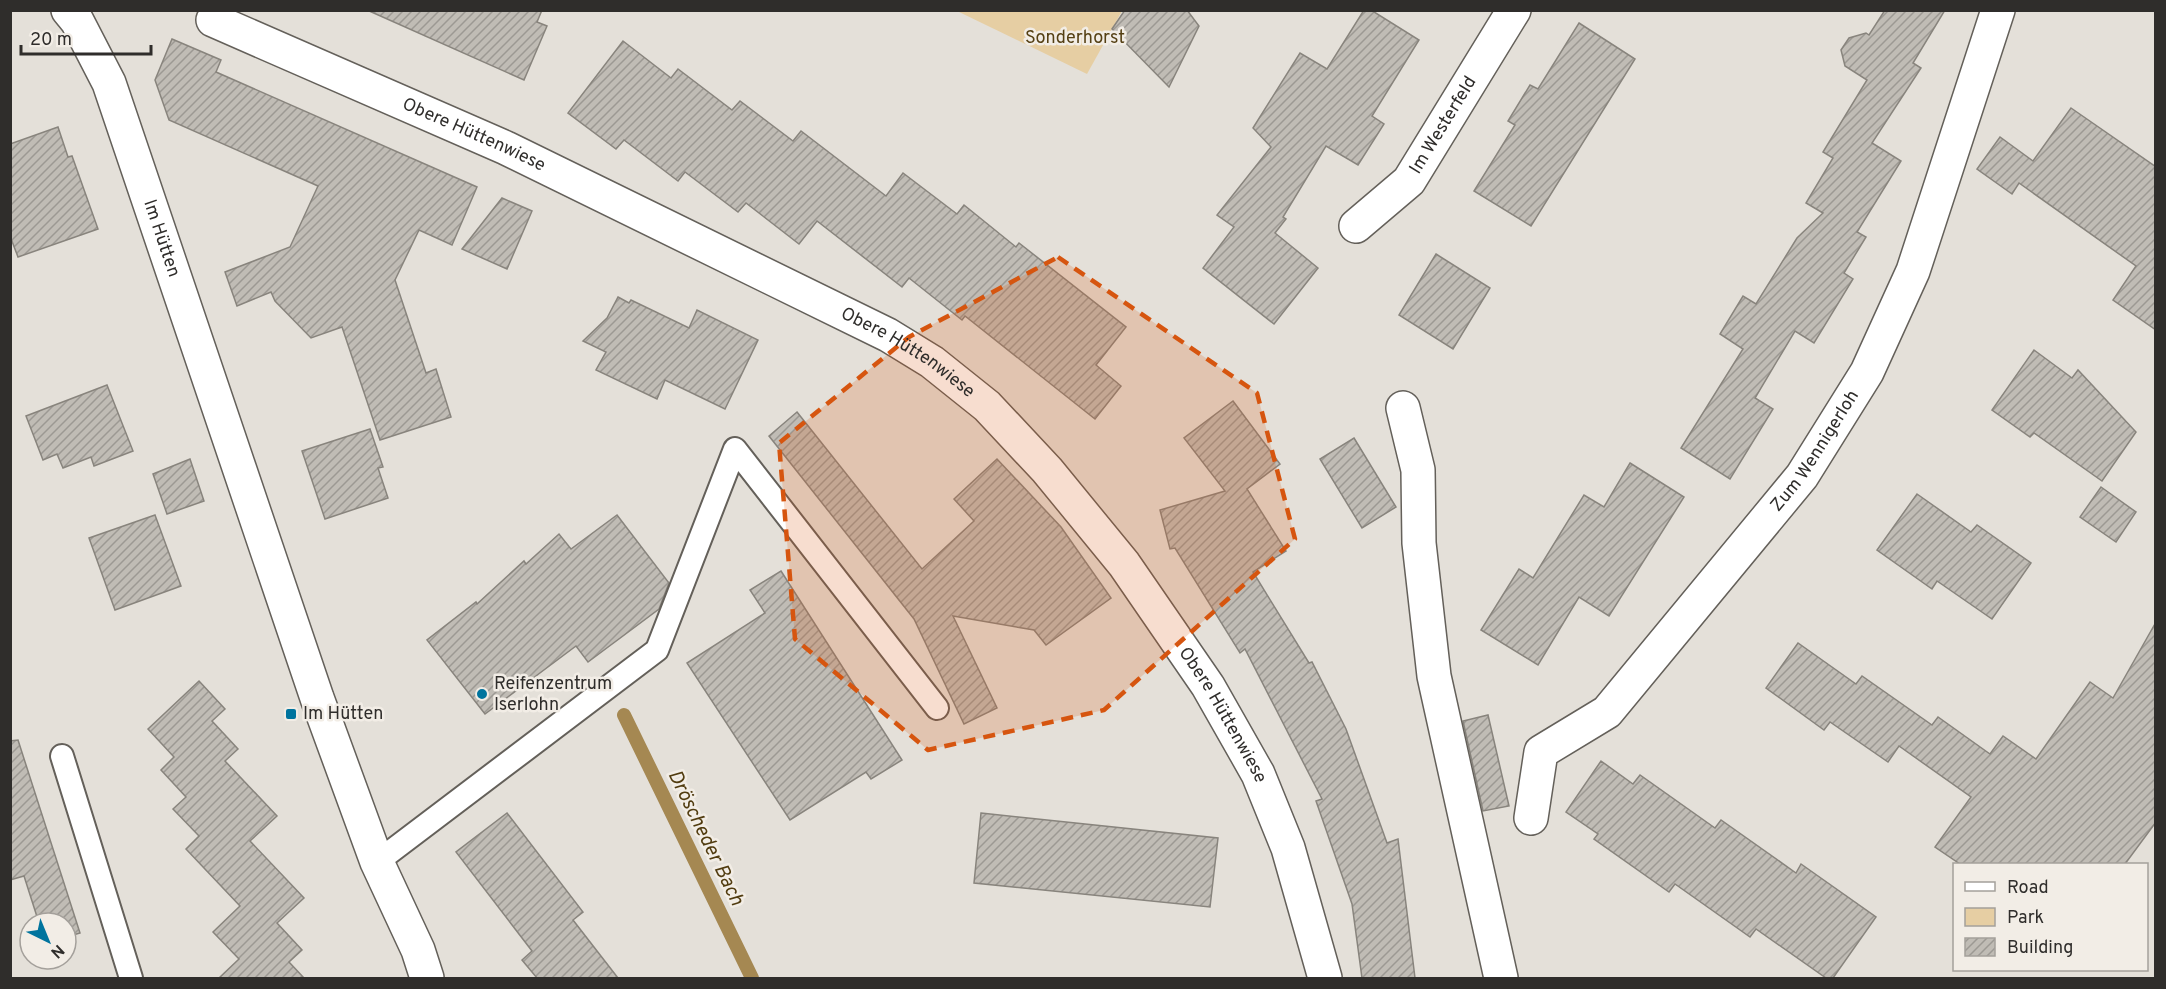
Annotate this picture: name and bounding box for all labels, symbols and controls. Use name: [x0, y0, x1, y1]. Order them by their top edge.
scale bar: [21, 18, 152, 56]
park label: Sonderhorst: [1025, 27, 1125, 50]
text: 20 m: [30, 29, 72, 52]
street label: Im Westerfeld: [1405, 72, 1482, 178]
street label: Obere Hüttenwiese: [399, 93, 549, 177]
street label: Im Hütten: [138, 197, 185, 280]
street label: Obere Hüttenwiese: [837, 302, 979, 403]
street label: Zum Wennigerloh: [1766, 386, 1864, 517]
street label: Obere Hüttenwiese: [1173, 643, 1272, 786]
place label: Reifenzentrum Iserlohn: [494, 673, 612, 717]
marker: Reifenzentrum Iserlohn: [475, 687, 489, 701]
place label: Im Hütten: [303, 703, 383, 726]
marker: Im Hütten: [284, 707, 298, 721]
water label: Dröscheder Bach: [661, 766, 749, 910]
legend: [1953, 863, 2148, 971]
text: Road: [2007, 877, 2049, 900]
text: Park: [2007, 907, 2044, 930]
north arrow: [18, 911, 78, 971]
text: Building: [2007, 937, 2073, 960]
text: N: [46, 939, 68, 962]

